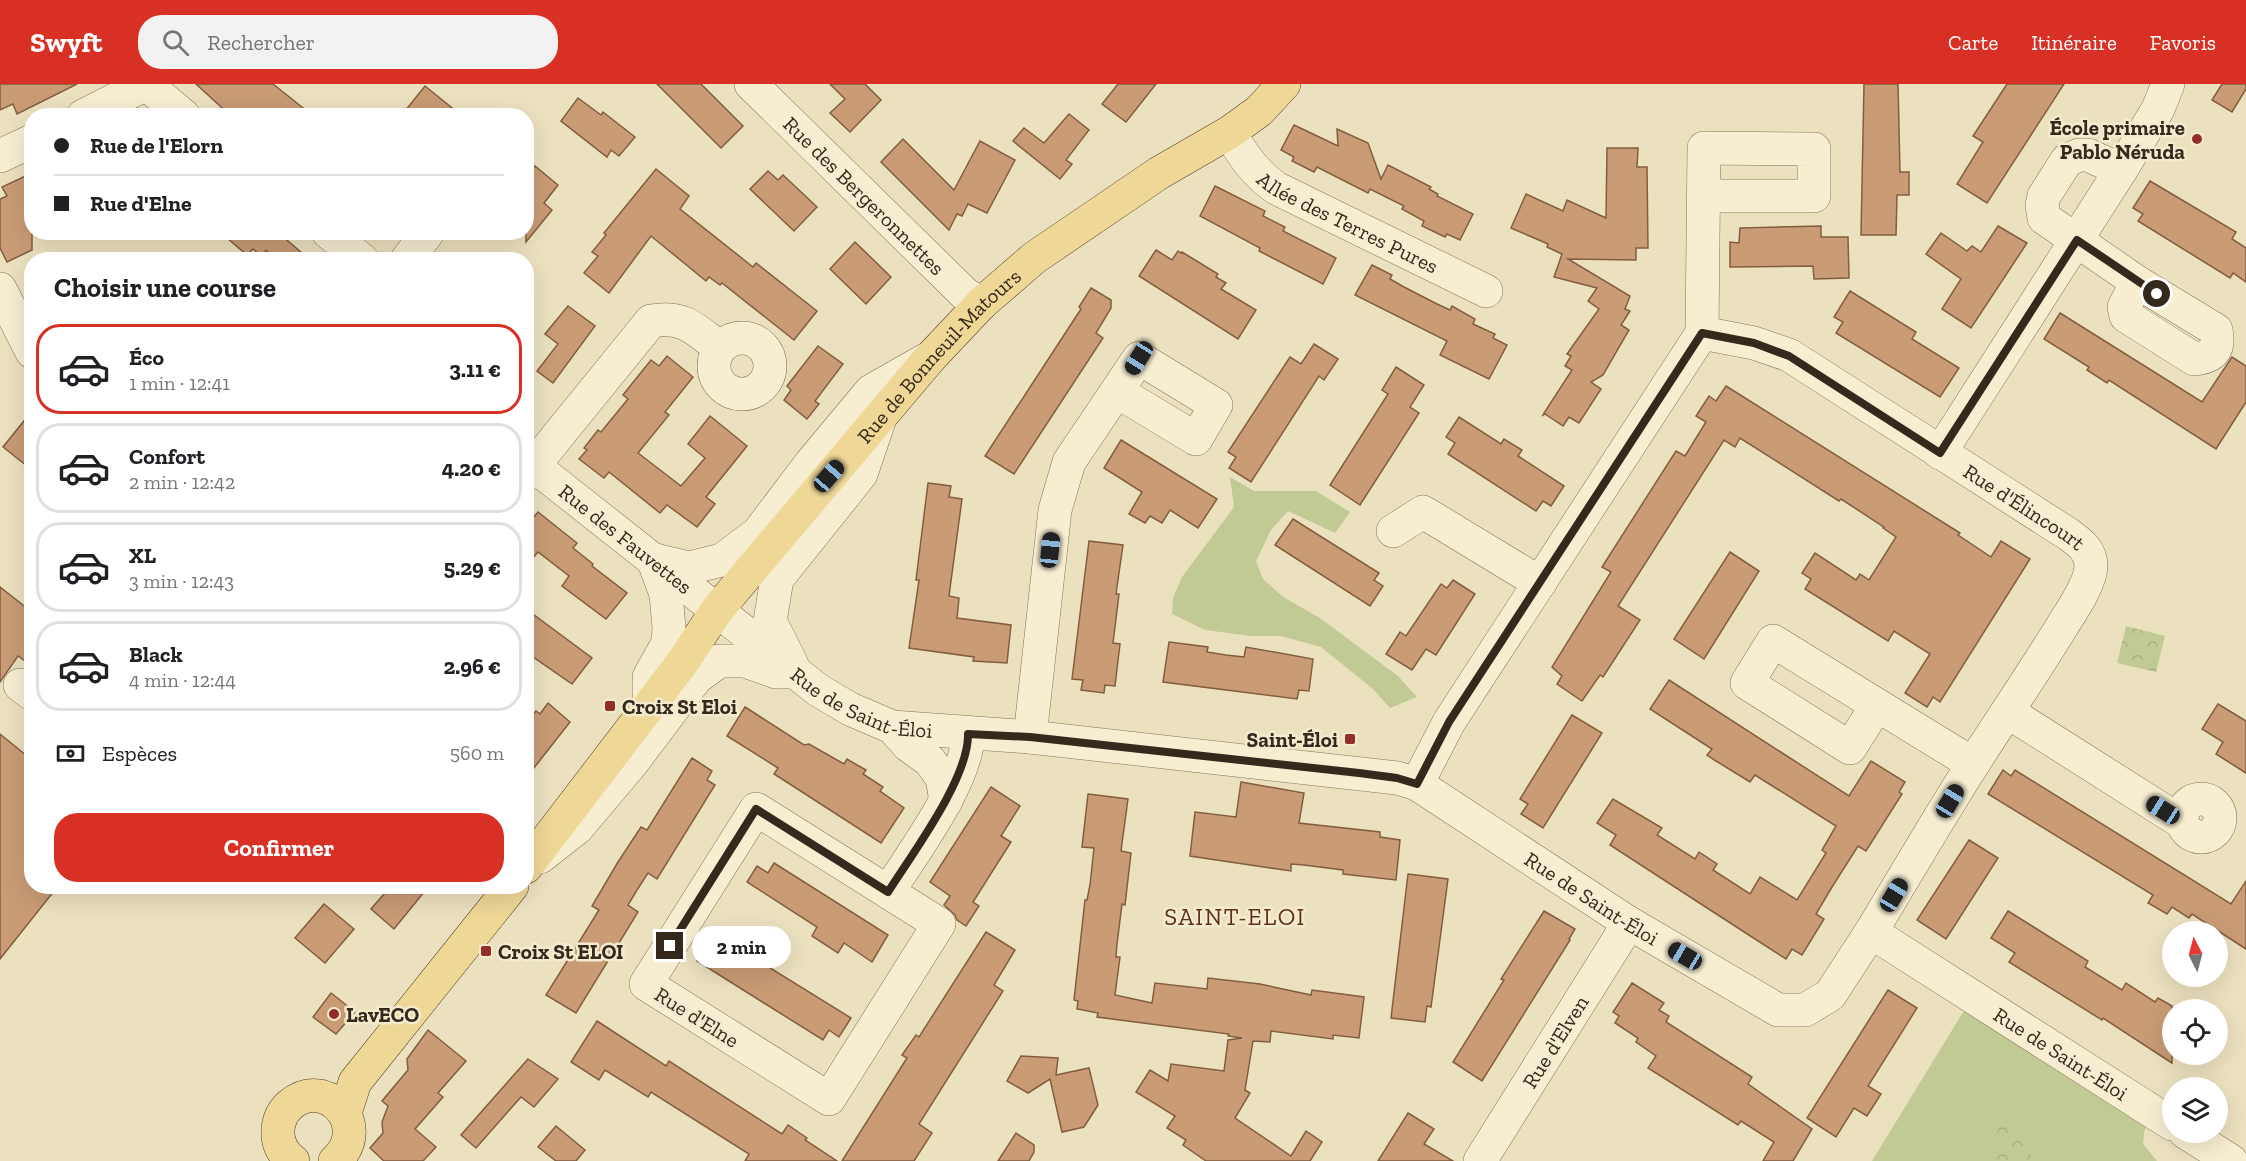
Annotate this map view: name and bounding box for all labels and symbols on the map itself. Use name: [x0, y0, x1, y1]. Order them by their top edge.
street label: Rue des Bergeronnettes: [779, 111, 950, 280]
place label: École primaire Pablo Néruda: [2049, 115, 2185, 164]
marker: École primaire Pablo Néruda: [2190, 132, 2204, 146]
street label: Allée des Terres Pures: [1252, 166, 1443, 278]
street label: Rue de Bonneuil-Matours: [851, 263, 1026, 448]
route start: [2143, 280, 2170, 307]
car: [1122, 338, 1156, 378]
car: [810, 457, 848, 495]
street label: Rue d'Élincourt: [1959, 458, 2091, 555]
street label: Rue des Fauvettes: [554, 478, 698, 599]
car: [1039, 531, 1061, 569]
street label: Rue de Saint-Éloi: [786, 661, 933, 742]
place label: Croix St Eloi: [622, 694, 737, 719]
marker: Croix St Eloi: [603, 699, 617, 713]
place label: Saint-Éloi: [1247, 727, 1338, 752]
marker: Saint-Éloi: [1343, 732, 1357, 746]
car: [1933, 781, 1967, 821]
car: [2143, 793, 2183, 827]
street label: Rue de Saint-Éloi: [1520, 846, 1663, 950]
car: [1877, 875, 1911, 915]
district label: SAINT-ELOI: [1164, 902, 1306, 931]
north arrow: [2162, 921, 2228, 987]
callout: 2 min: [691, 925, 790, 967]
route end: [656, 932, 683, 959]
place label: Croix St ELOI: [498, 939, 624, 964]
car: [1665, 939, 1705, 973]
marker: Croix St ELOI: [479, 944, 493, 958]
street label: Rue d'Elne: [650, 981, 744, 1053]
street label: Rue d'Elven: [1516, 990, 1593, 1093]
street label: Rue de Saint-Éloi: [1989, 1001, 2133, 1105]
place label: LavECO: [346, 1002, 419, 1027]
marker: LavECO: [327, 1007, 341, 1021]

